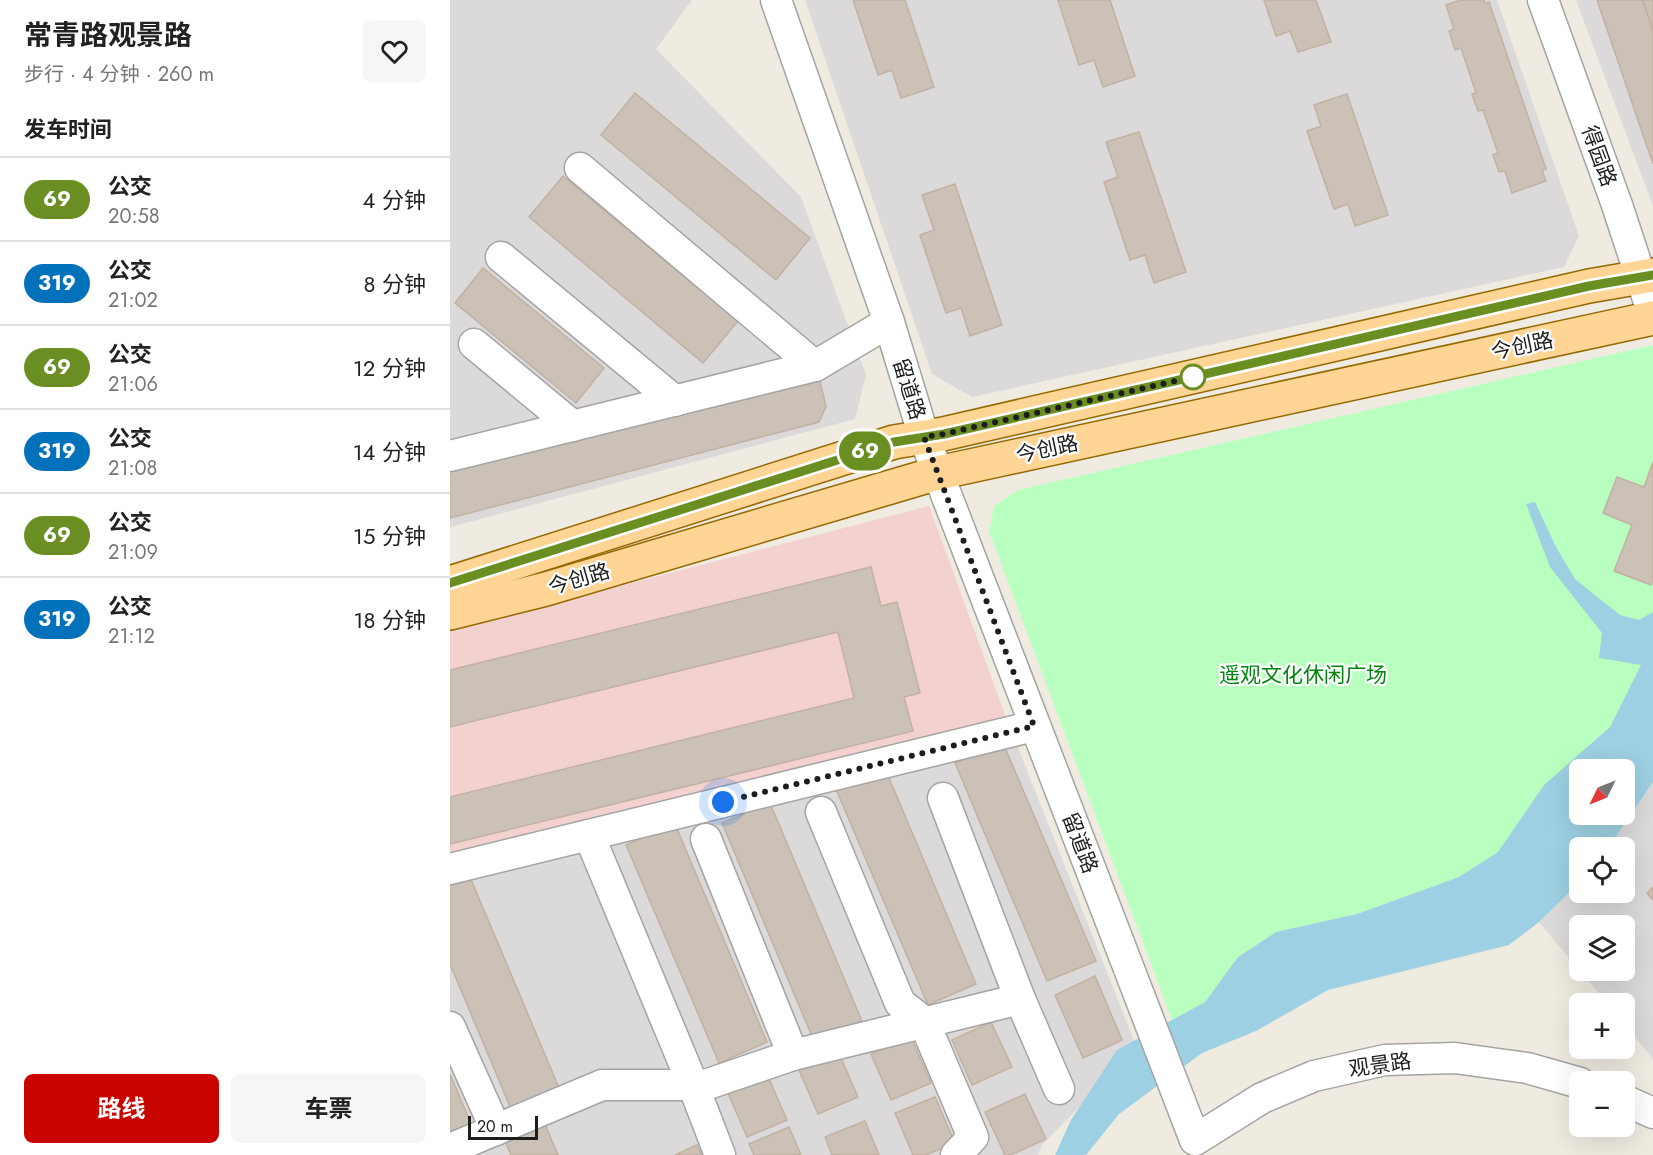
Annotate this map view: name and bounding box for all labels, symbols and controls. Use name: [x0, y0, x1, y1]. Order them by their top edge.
text: 常青路观景路: [24, 15, 192, 56]
button: heart: [363, 20, 426, 83]
text: 步行 · 4 分钟 · 260 m: [24, 60, 214, 89]
text: 发车时间: [24, 113, 112, 145]
street label: 得园路: [1574, 121, 1624, 191]
text: 公交: [108, 170, 152, 202]
text: 69: [43, 184, 71, 214]
text: 4 分钟: [363, 184, 426, 216]
text: 20:58: [108, 202, 160, 231]
text: 公交: [108, 254, 152, 286]
text: 319: [38, 268, 76, 298]
text: 8 分钟: [363, 268, 426, 300]
text: 21:02: [108, 286, 158, 315]
street label: 今创路: [1488, 325, 1556, 367]
text: 公交: [108, 338, 152, 370]
text: 69: [43, 352, 71, 382]
text: 12 分钟: [353, 352, 426, 384]
street label: 留道路: [885, 354, 933, 424]
unlabelled marker: [1180, 364, 1206, 390]
text: 21:06: [108, 370, 158, 399]
text: 公交: [108, 422, 152, 454]
street label: 今创路: [1013, 428, 1081, 470]
line badge: 69: [838, 432, 892, 470]
text: 319: [38, 436, 76, 466]
text: 14 分钟: [353, 436, 426, 468]
text: 69: [851, 436, 879, 466]
text: 21:08: [108, 454, 157, 483]
text: 公交: [108, 506, 152, 538]
text: 69: [43, 520, 71, 550]
text: 15 分钟: [353, 520, 426, 552]
text: 21:09: [108, 538, 158, 567]
street label: 今创路: [545, 556, 613, 602]
text: 公交: [108, 590, 152, 622]
text: 319: [38, 604, 76, 634]
text: 18 分钟: [353, 604, 426, 636]
text: 21:12: [108, 622, 155, 651]
park label: 遥观文化休闲广场: [1219, 660, 1387, 690]
north arrow: [1569, 759, 1635, 825]
map controls: [1569, 759, 1635, 1137]
your location: [708, 787, 738, 817]
street label: 留道路: [1055, 808, 1105, 878]
button: locate: [1569, 837, 1635, 903]
button: layers: [1569, 915, 1635, 981]
button: +: [1569, 993, 1635, 1059]
street label: 观景路: [1347, 1046, 1413, 1084]
button: −: [1569, 1071, 1635, 1137]
button: 路线: [24, 1074, 219, 1143]
button: 车票: [231, 1074, 426, 1143]
scale bar: [468, 1113, 538, 1140]
text: 20 m: [477, 1115, 513, 1138]

